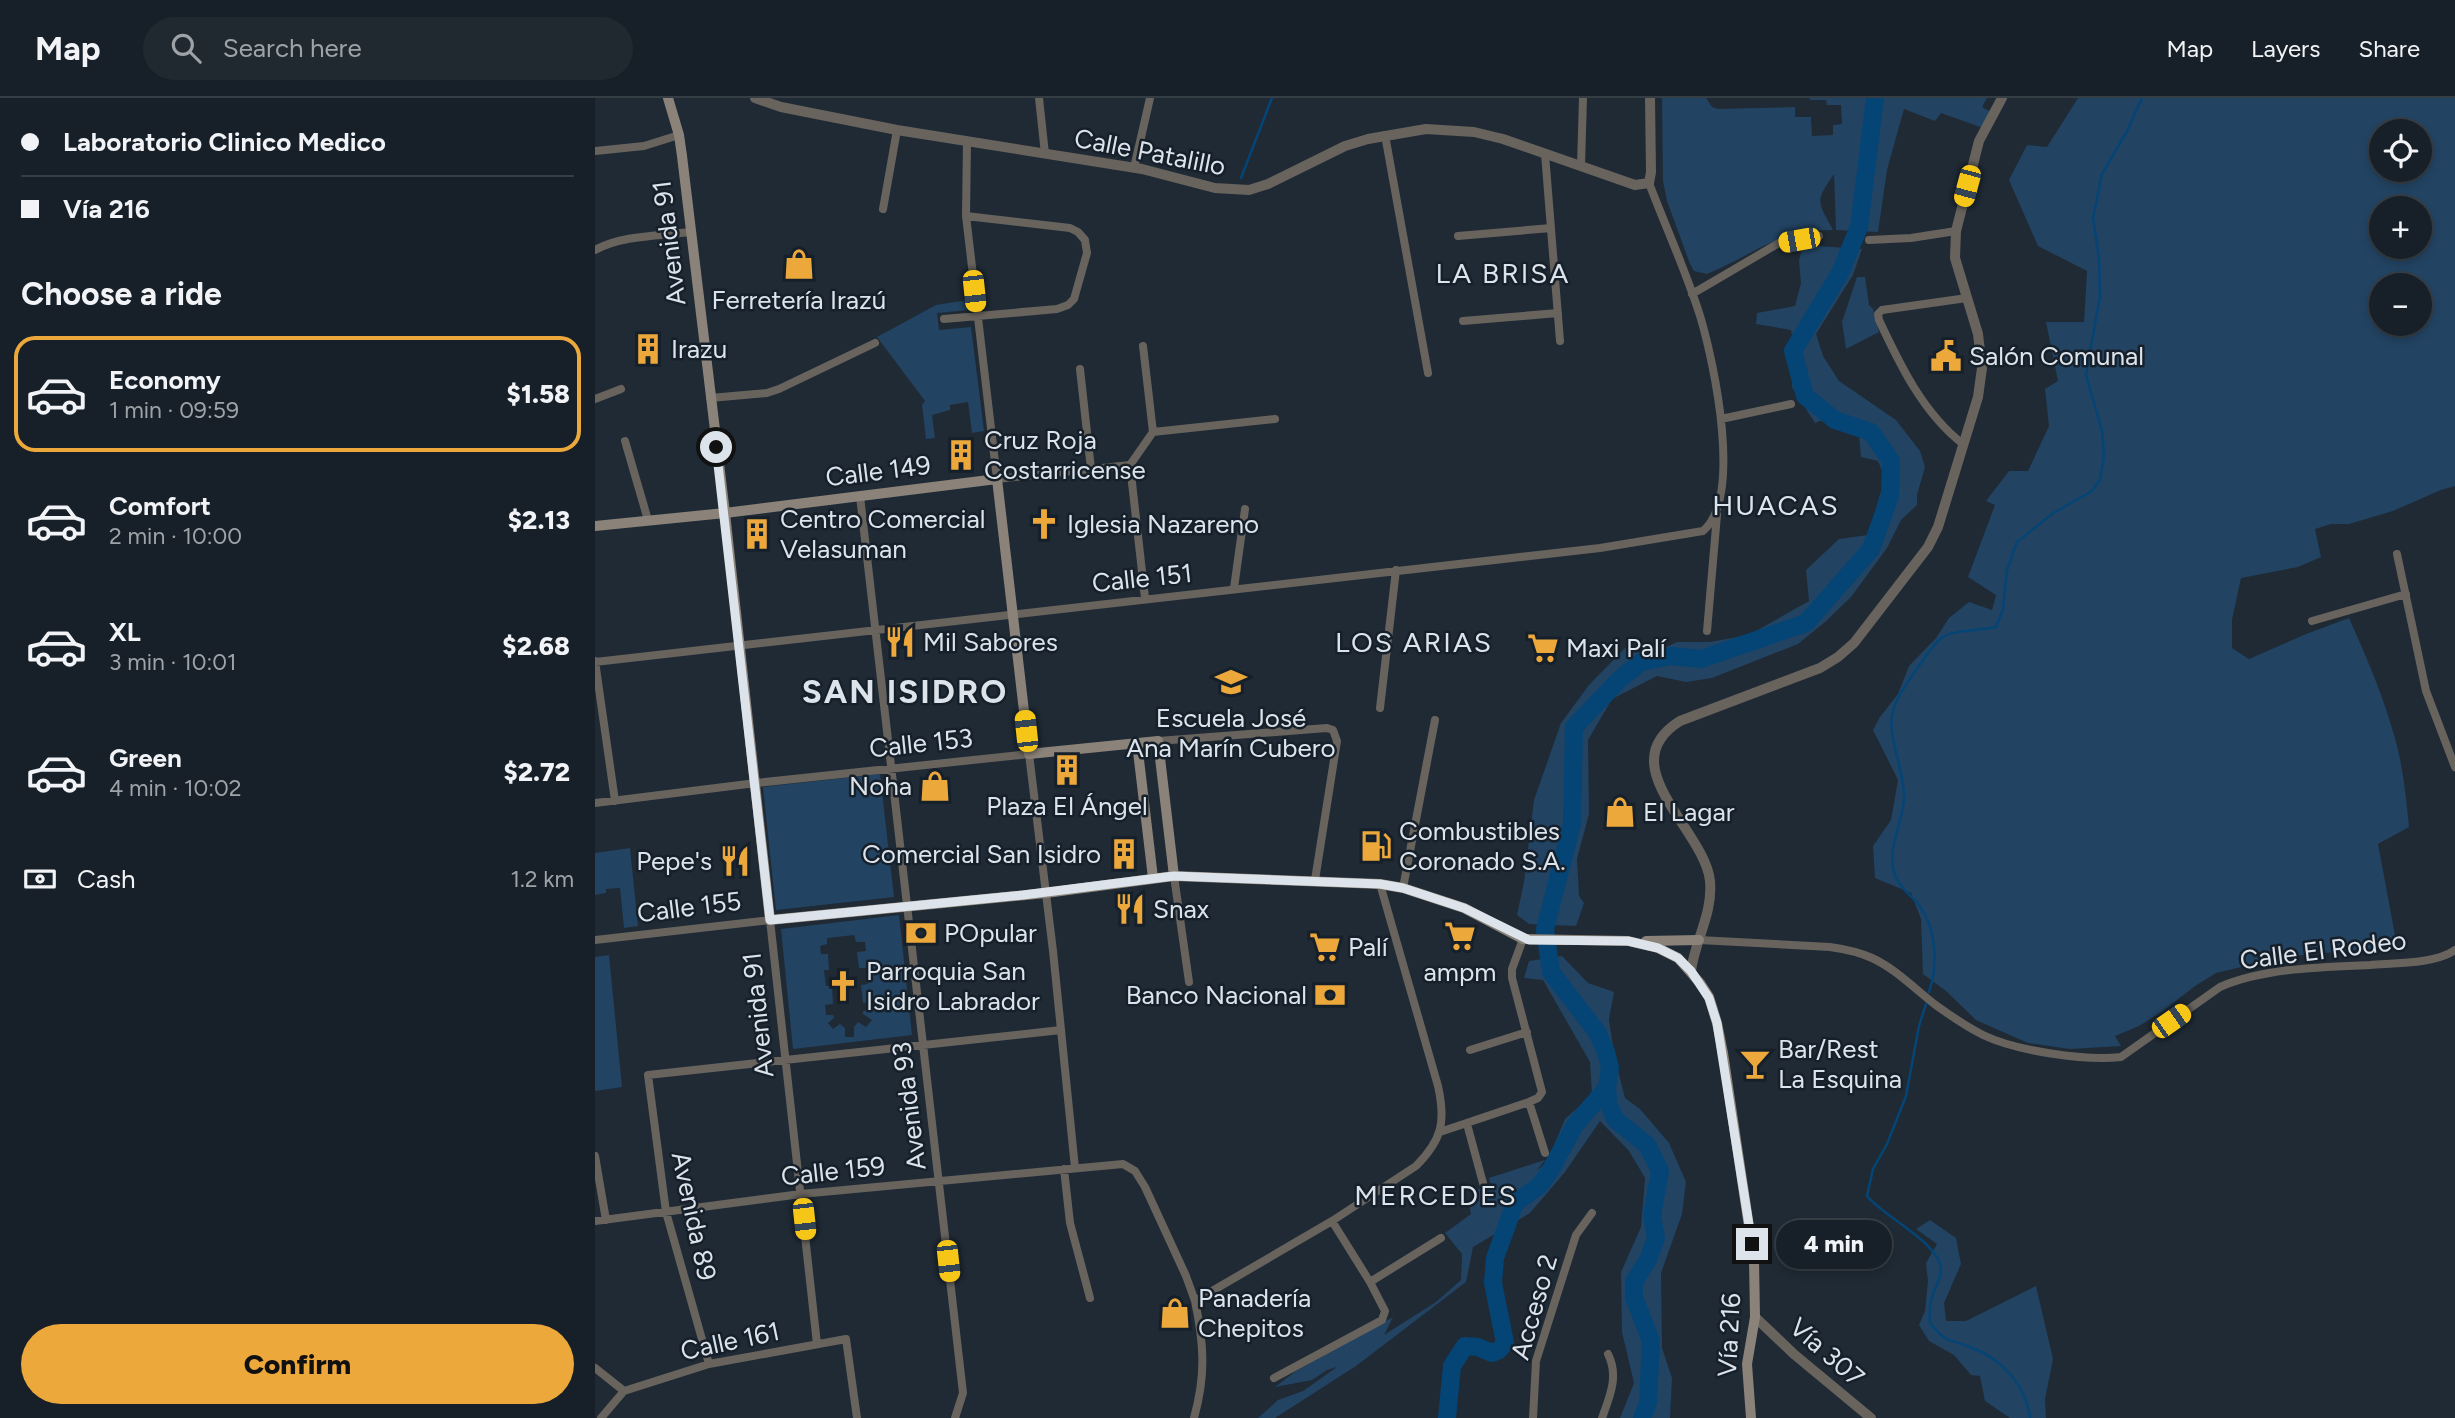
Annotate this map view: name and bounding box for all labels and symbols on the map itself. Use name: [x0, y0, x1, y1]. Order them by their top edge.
street label: Calle Patalillo: [1072, 122, 1228, 182]
car: [1952, 163, 1983, 209]
street label: Avenida 91: [645, 179, 693, 307]
car: [1777, 226, 1822, 254]
shop icon: Ferretería Irazú: [782, 247, 816, 281]
district label: LA BRISA: [1436, 256, 1570, 290]
car: [962, 269, 987, 313]
place label: Ferretería Irazú: [712, 284, 886, 316]
building icon: Irazu: [631, 332, 665, 366]
place label: Irazu: [671, 333, 727, 365]
public building icon: Salón Comunal: [1929, 339, 1963, 373]
place label: Salón Comunal: [1969, 340, 2144, 372]
place label: Cruz Roja Costarricense: [984, 424, 1146, 486]
route start: [700, 431, 732, 463]
building icon: Cruz Roja Costarricense: [944, 438, 978, 472]
street label: Calle 149: [824, 449, 932, 493]
district label: HUACAS: [1712, 488, 1840, 522]
place label: Centro Comercial Velasuman: [780, 503, 986, 565]
church icon: Iglesia Nazareno: [1027, 507, 1061, 541]
place label: Iglesia Nazareno: [1067, 508, 1259, 540]
building icon: Centro Comercial Velasuman: [740, 517, 774, 551]
street label: Calle 151: [1090, 557, 1194, 599]
restaurant icon: Mil Sabores: [883, 625, 917, 659]
district label: LOS ARIAS: [1335, 625, 1493, 659]
place label: Mil Sabores: [923, 626, 1058, 658]
supermarket icon: Maxi Palí: [1526, 631, 1560, 665]
place label: Maxi Palí: [1566, 632, 1667, 664]
school or university icon: Escuela José Ana Marín Cubero: [1214, 665, 1248, 699]
district label: SAN ISIDRO: [802, 672, 1008, 711]
place label: Escuela José Ana Marín Cubero: [1126, 702, 1336, 764]
car: [1014, 709, 1039, 753]
street label: Calle 153: [868, 722, 974, 764]
building icon: Plaza El Ángel: [1050, 753, 1084, 787]
shop icon: Noha: [918, 769, 952, 803]
place label: Noha: [849, 770, 912, 802]
place label: Plaza El Ángel: [986, 790, 1148, 822]
shop icon: El Lagar: [1603, 795, 1637, 829]
place label: El Lagar: [1643, 796, 1735, 828]
place label: Combustibles Coronado S.A.: [1399, 815, 1566, 877]
fuel station icon: Combustibles Coronado S.A.: [1359, 829, 1393, 863]
building icon: Comercial San Isidro: [1107, 837, 1141, 871]
place label: Comercial San Isidro: [862, 838, 1101, 870]
restaurant icon: Pepe's: [718, 844, 752, 878]
place label: Pepe's: [636, 845, 712, 877]
street label: Calle 155: [635, 885, 743, 929]
restaurant icon: Snax: [1113, 892, 1147, 926]
place label: Snax: [1153, 893, 1210, 925]
bank icon: POpular: [904, 916, 938, 950]
place label: POpular: [944, 917, 1037, 949]
supermarket icon: ampm: [1443, 919, 1477, 953]
street label: Calle El Rodeo: [2238, 924, 2408, 976]
supermarket icon: Palí: [1308, 930, 1342, 964]
place label: Palí: [1348, 931, 1389, 963]
street label: Avenida 91: [736, 951, 780, 1079]
place label: Parroquia San Isidro Labrador: [866, 955, 1040, 1017]
place label: ampm: [1424, 956, 1496, 988]
church icon: Parroquia San Isidro Labrador: [826, 969, 860, 1003]
bank icon: Banco Nacional: [1313, 978, 1347, 1012]
place label: Banco Nacional: [1126, 979, 1307, 1011]
car: [2148, 1000, 2195, 1042]
place label: Bar/Rest La Esquina: [1778, 1033, 1902, 1095]
street label: Avenida 93: [885, 1040, 933, 1172]
bar icon: Bar/Rest La Esquina: [1738, 1047, 1772, 1081]
street label: Avenida 89: [665, 1149, 723, 1283]
street label: Calle 159: [779, 1150, 887, 1192]
district label: MERCEDES: [1354, 1178, 1518, 1212]
car: [792, 1197, 817, 1241]
callout: 4 min: [1777, 1220, 1892, 1268]
route end: [1736, 1228, 1768, 1260]
car: [936, 1239, 961, 1283]
street label: Acceso 2: [1504, 1251, 1564, 1363]
place label: Panadería Chepitos: [1198, 1282, 1311, 1344]
street label: Vía 216: [1711, 1292, 1747, 1378]
shop icon: Panadería Chepitos: [1158, 1296, 1192, 1330]
street label: Vía 307: [1783, 1311, 1871, 1393]
street label: Calle 161: [678, 1315, 782, 1367]

